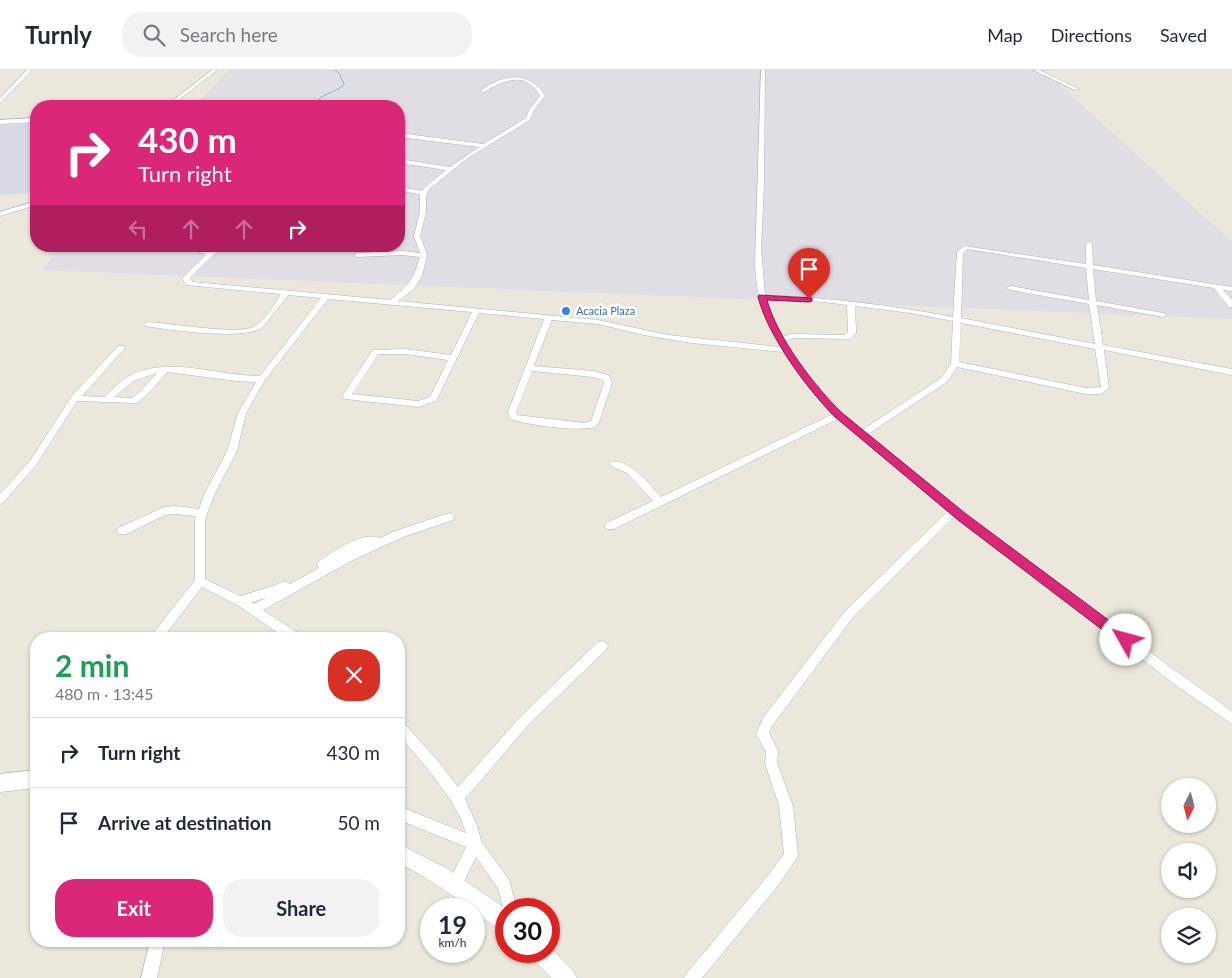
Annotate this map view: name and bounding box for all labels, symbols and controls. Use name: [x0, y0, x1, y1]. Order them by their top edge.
search box: [122, 12, 472, 57]
text: Turnly: [25, 20, 92, 49]
icon: search: [140, 21, 168, 49]
text: Search here: [180, 23, 278, 46]
text: Map: [987, 24, 1023, 46]
text: Directions: [1051, 24, 1132, 46]
text: Saved: [1160, 24, 1207, 46]
text: 430 m: [138, 118, 237, 160]
icon: right: [55, 120, 120, 185]
text: Turn right: [138, 160, 232, 187]
icon: left: [124, 215, 152, 243]
icon: ahead: [177, 215, 205, 243]
icon: ahead: [230, 215, 258, 243]
icon: right: [283, 215, 311, 243]
pin: [788, 248, 830, 299]
icon: arrive: [795, 255, 823, 283]
place label: Acacia Plaza: [576, 304, 635, 317]
marker: Acacia Plaza: [560, 305, 572, 317]
position arrow: [1099, 613, 1151, 665]
text: 2 min: [55, 647, 129, 683]
button: close: [328, 649, 380, 701]
text: 480 m · 13:45: [55, 684, 154, 703]
icon: right: [55, 739, 83, 767]
text: Turn right: [98, 741, 180, 764]
text: 430 m: [326, 741, 380, 764]
north arrow: [1161, 778, 1216, 832]
map controls: [1161, 778, 1216, 963]
icon: arrive: [55, 809, 83, 837]
text: Arrive at destination: [98, 811, 271, 834]
text: 50 m: [337, 811, 380, 834]
button: sound: [1161, 843, 1216, 898]
button: Exit: [55, 879, 213, 937]
button: Share: [223, 879, 380, 937]
speed limit sign: 30: [495, 898, 560, 963]
button: layers: [1161, 908, 1216, 963]
text: 19: [438, 909, 467, 939]
text: km/h: [438, 935, 467, 950]

